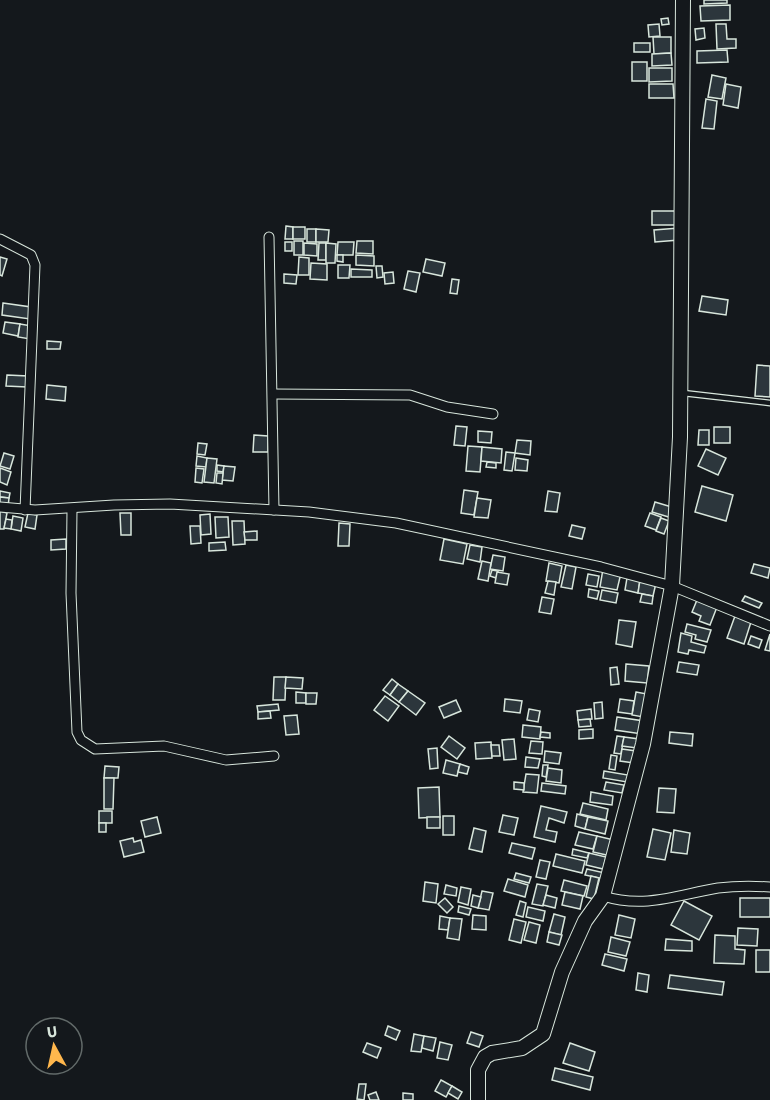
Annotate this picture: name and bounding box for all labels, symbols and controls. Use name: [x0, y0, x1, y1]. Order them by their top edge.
north arrow: [24, 1016, 84, 1076]
text: U: [45, 1021, 59, 1044]

